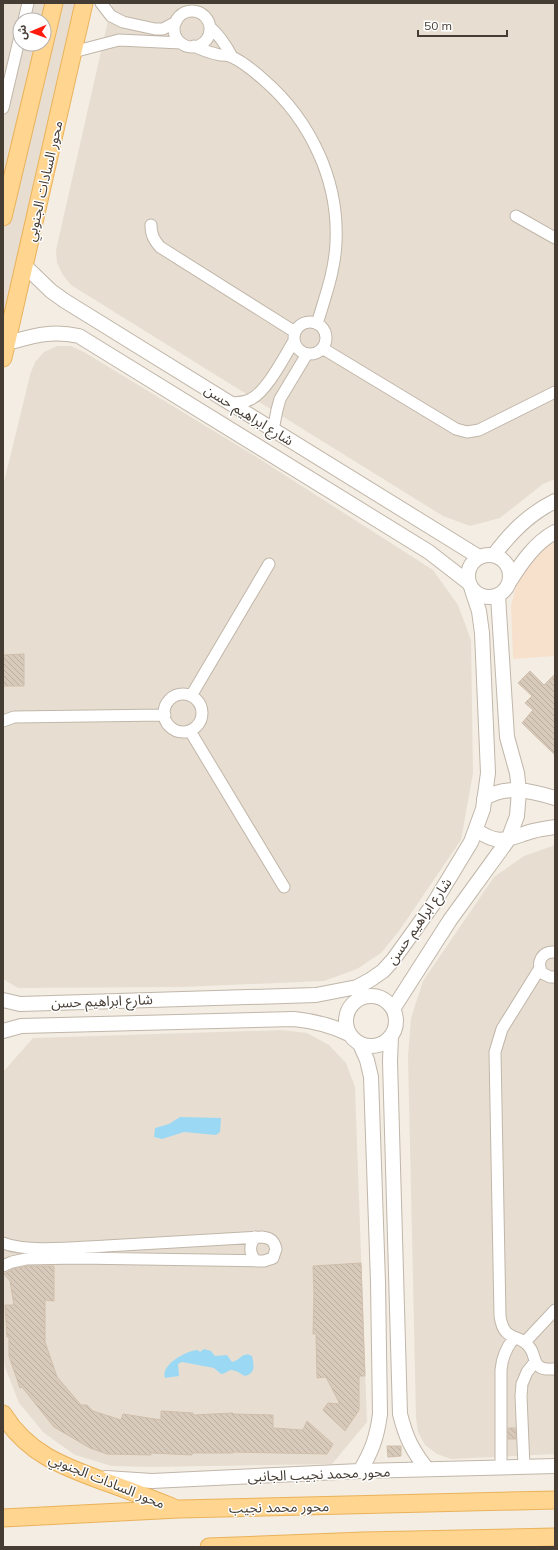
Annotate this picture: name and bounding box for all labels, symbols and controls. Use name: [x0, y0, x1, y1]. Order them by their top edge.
north arrow: [12, 12, 52, 52]
scale bar: [418, 12, 507, 38]
text: 50 m: [424, 18, 452, 33]
text: ش: [15, 25, 29, 40]
street label: محور السادات الجنوبي: [21, 119, 69, 244]
street label: شارع ابراهيم حسن: [200, 380, 297, 451]
street label: شارع ابراهيم حسن: [382, 874, 457, 969]
street label: شارع ابراهيم حسن: [51, 990, 153, 1014]
street label: محور السادات الجنوبي: [46, 1450, 168, 1515]
street label: محور محمد نجيب الجانبى: [247, 1463, 391, 1485]
street label: محور محمد نجيب: [229, 1497, 329, 1517]

